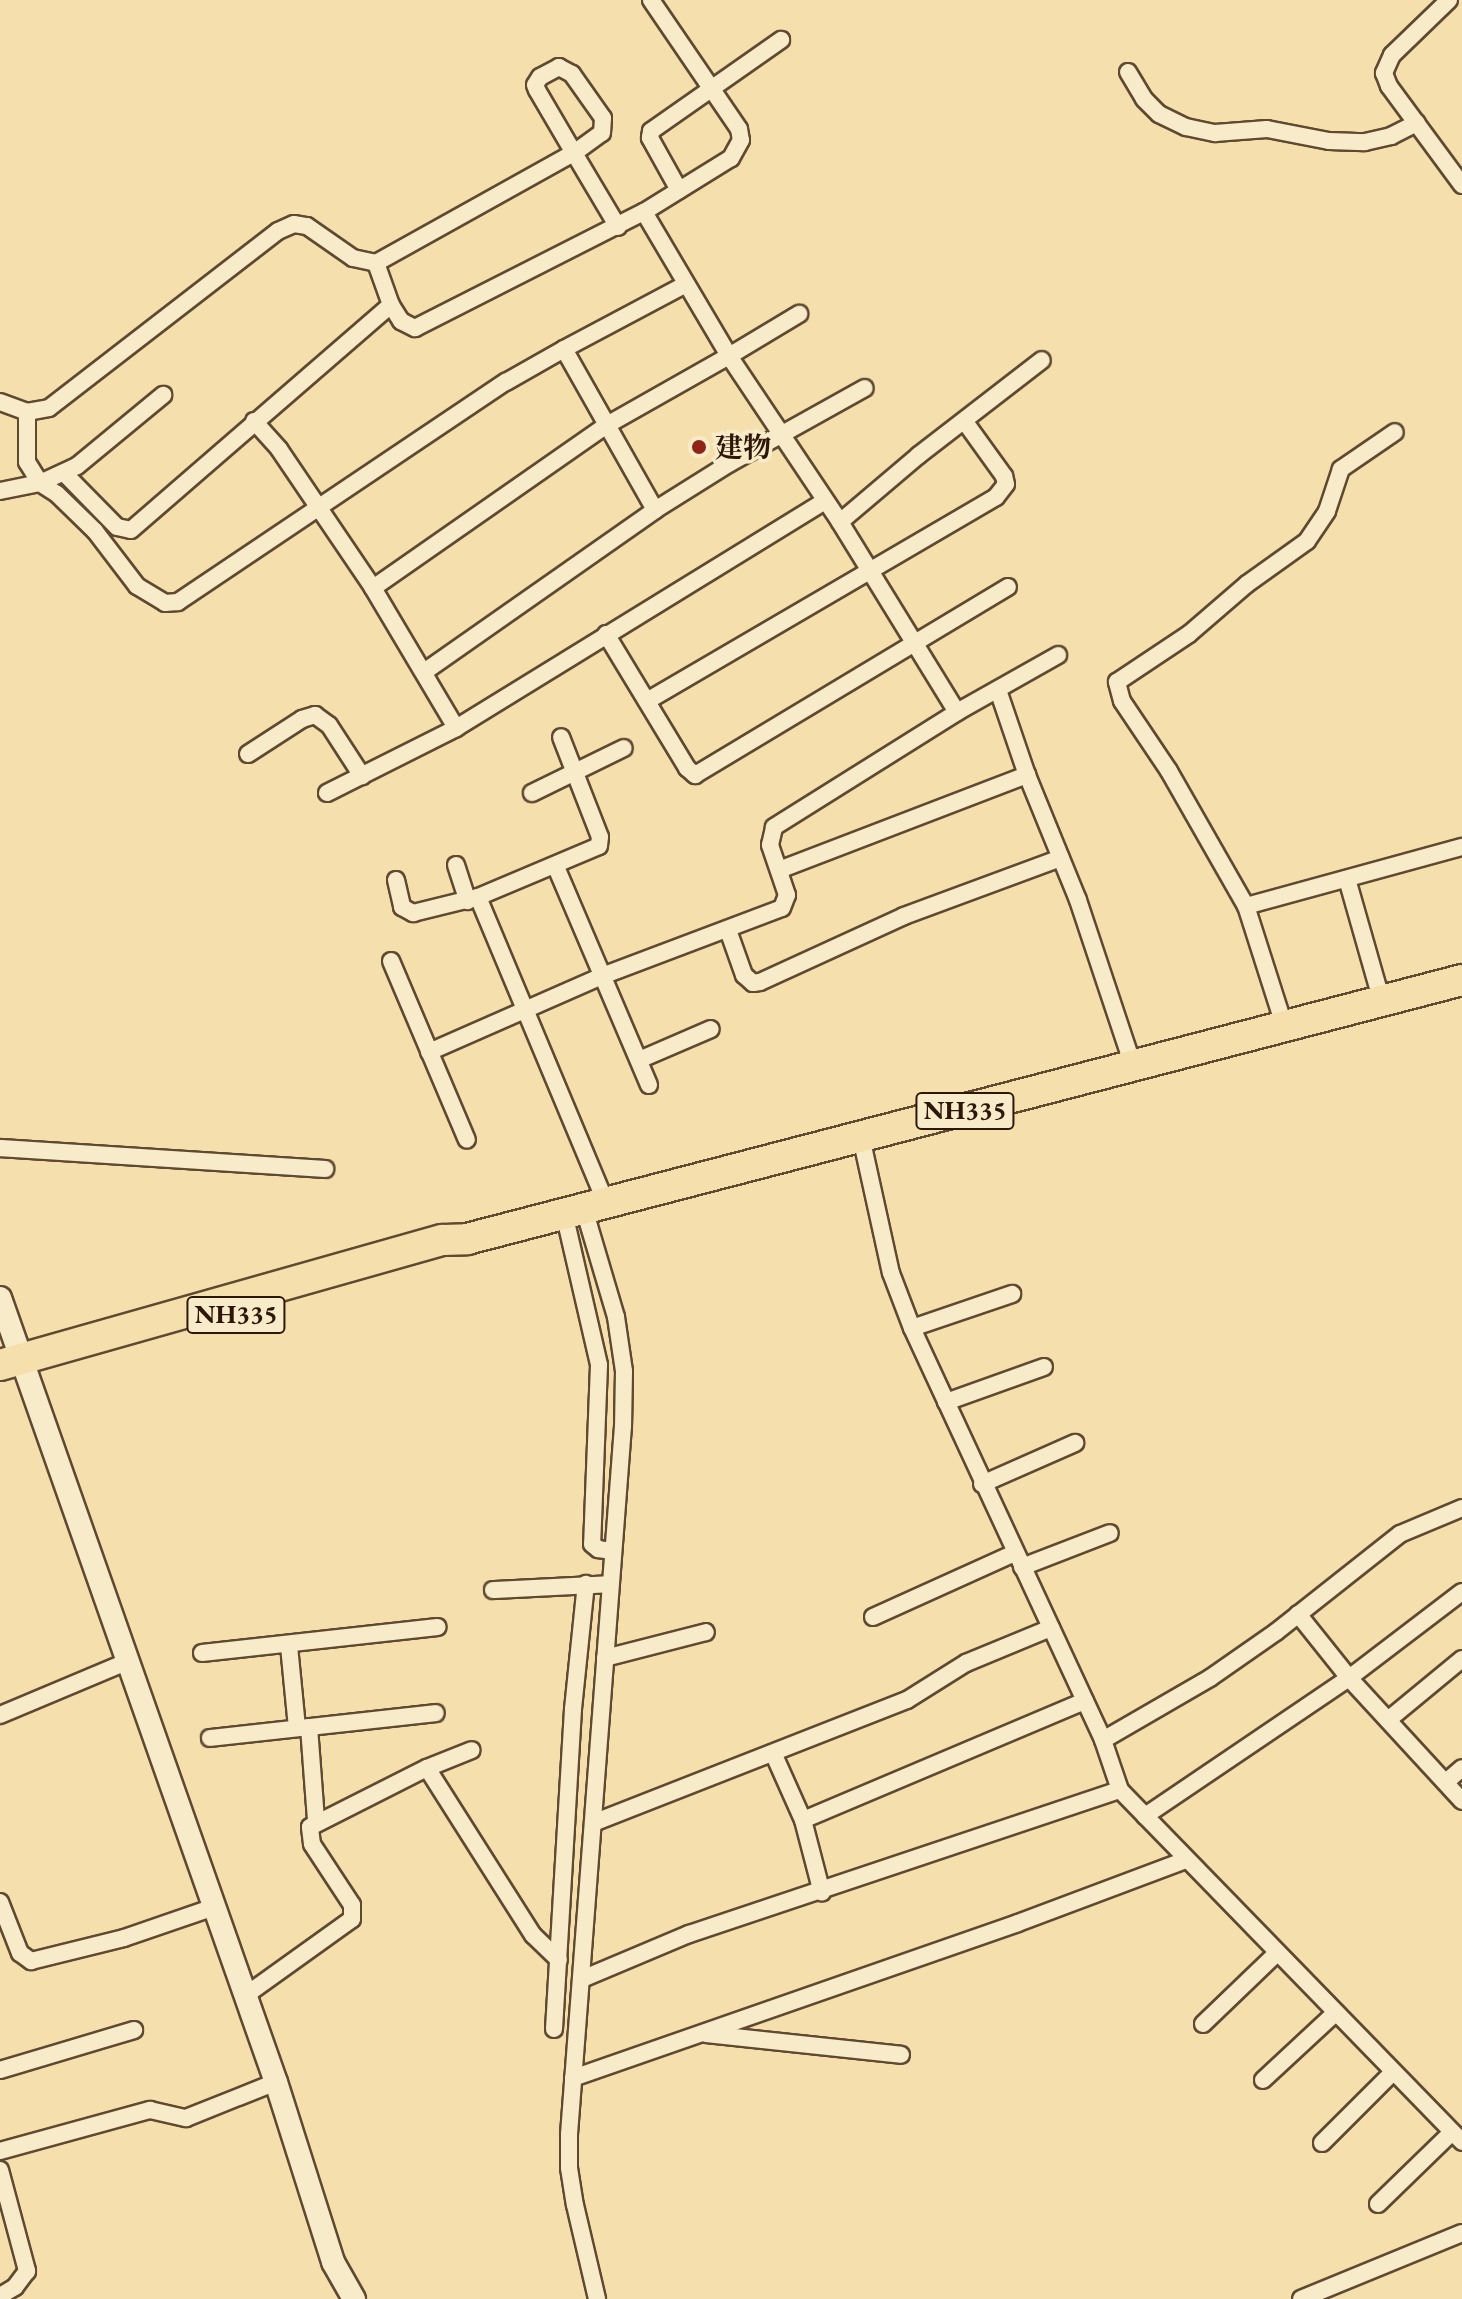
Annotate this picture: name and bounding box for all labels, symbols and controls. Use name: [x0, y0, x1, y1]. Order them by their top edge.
place label: 建物: [715, 430, 771, 464]
marker: 建物: [690, 438, 708, 456]
road number: NH335: [915, 1089, 1015, 1133]
road number: NH335: [186, 1293, 286, 1337]

